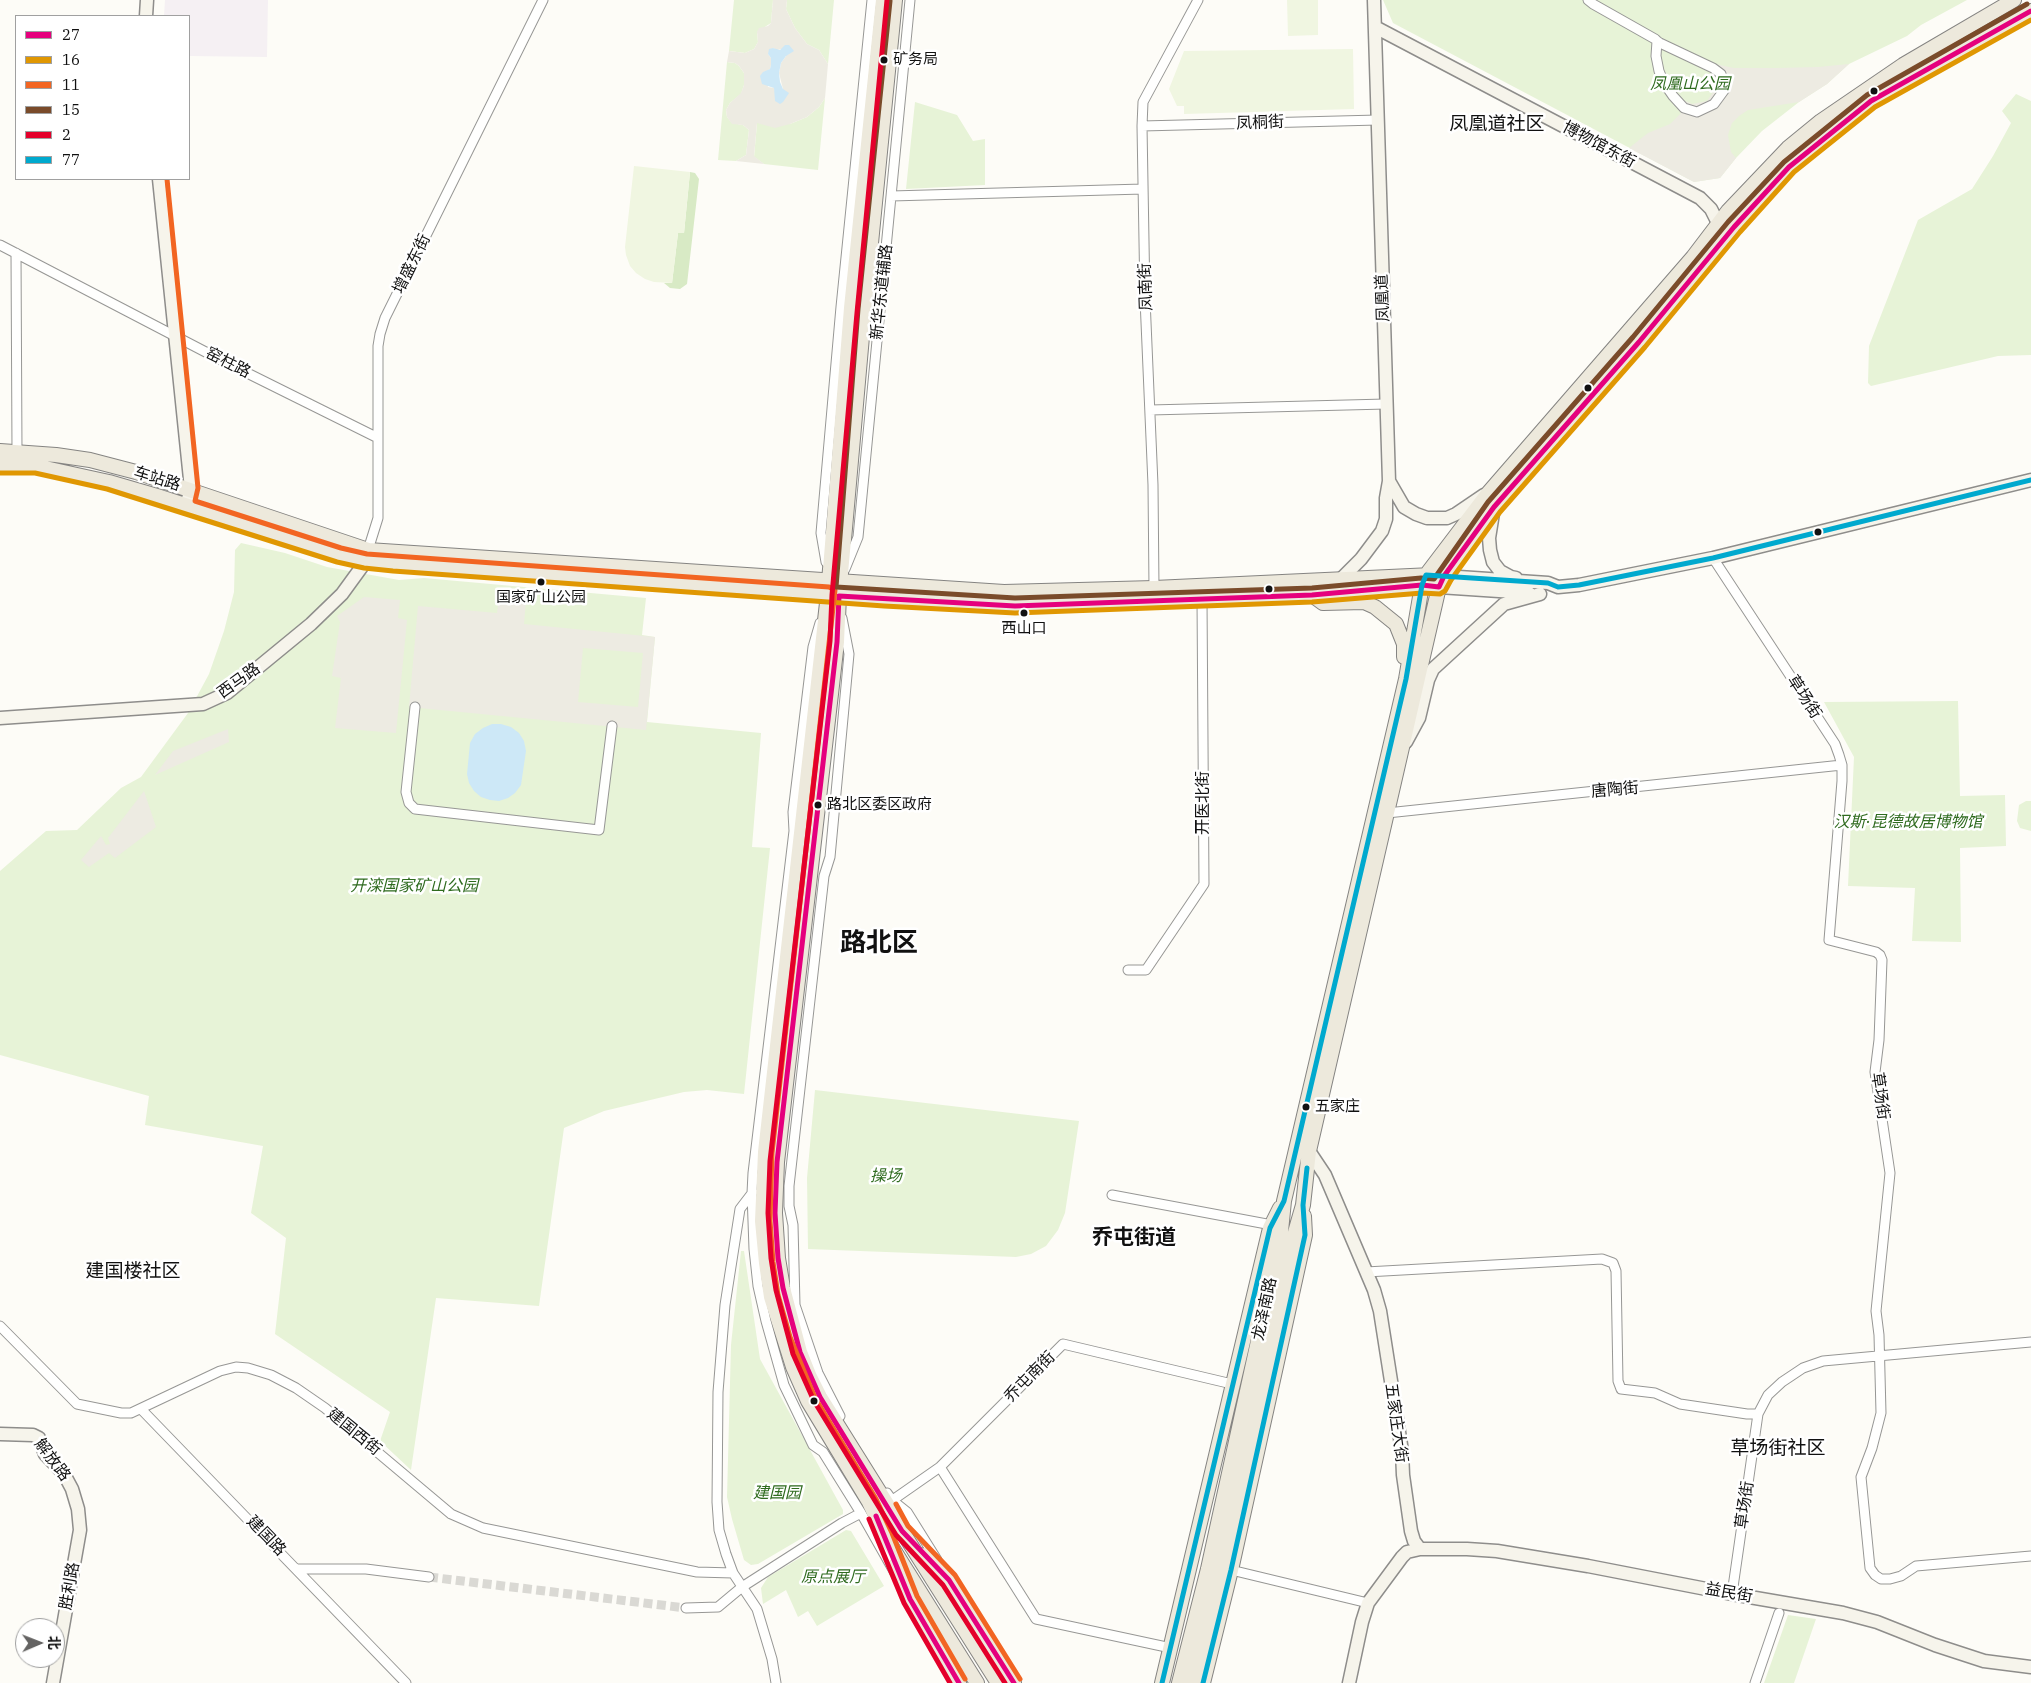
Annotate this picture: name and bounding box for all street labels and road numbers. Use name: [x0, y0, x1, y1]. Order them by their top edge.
street label: 凤桐街: [1236, 113, 1284, 133]
street label: 博物馆东街: [1559, 118, 1639, 172]
street label: 增盛东街: [389, 231, 435, 297]
street label: 新华东道辅路: [867, 243, 897, 341]
street label: 凤南街: [1136, 263, 1156, 311]
street label: 凤凰道: [1373, 274, 1393, 322]
street label: 窑柱路: [202, 344, 254, 382]
street label: 车站路: [131, 463, 183, 495]
street label: 西马路: [214, 659, 264, 703]
street label: 草场街: [1783, 672, 1825, 722]
street label: 开医北街: [1193, 771, 1213, 835]
street label: 唐陶街: [1590, 778, 1640, 802]
street label: 草场街: [1867, 1071, 1893, 1121]
street label: 龙泽南路: [1249, 1276, 1281, 1342]
street label: 乔屯南街: [1001, 1348, 1059, 1406]
street label: 五家庄大街: [1381, 1382, 1411, 1464]
street label: 建国西街: [323, 1404, 385, 1460]
street label: 解放路: [30, 1435, 74, 1485]
street label: 草场街: [1732, 1480, 1758, 1530]
street label: 建国路: [242, 1512, 290, 1560]
street label: 胜利路: [56, 1561, 84, 1611]
street label: 益民街: [1704, 1579, 1754, 1607]

